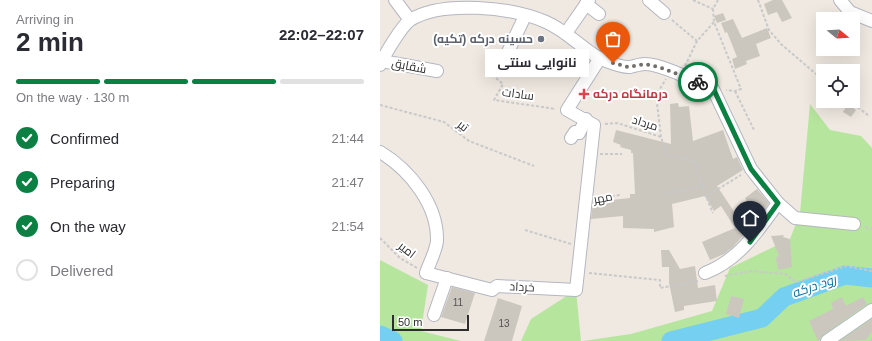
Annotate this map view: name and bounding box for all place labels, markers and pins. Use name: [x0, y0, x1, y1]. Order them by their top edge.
pin: [596, 22, 630, 63]
place label: حسینه درکه (تکیه): [433, 32, 533, 47]
marker: حسینه درکه (تکیه): [536, 34, 546, 44]
callout: نانوایی سنتی: [485, 49, 589, 77]
place label: درمانگاه درکه: [593, 87, 668, 102]
marker: درمانگاه درکه: [578, 88, 590, 100]
pin: [733, 201, 767, 242]

